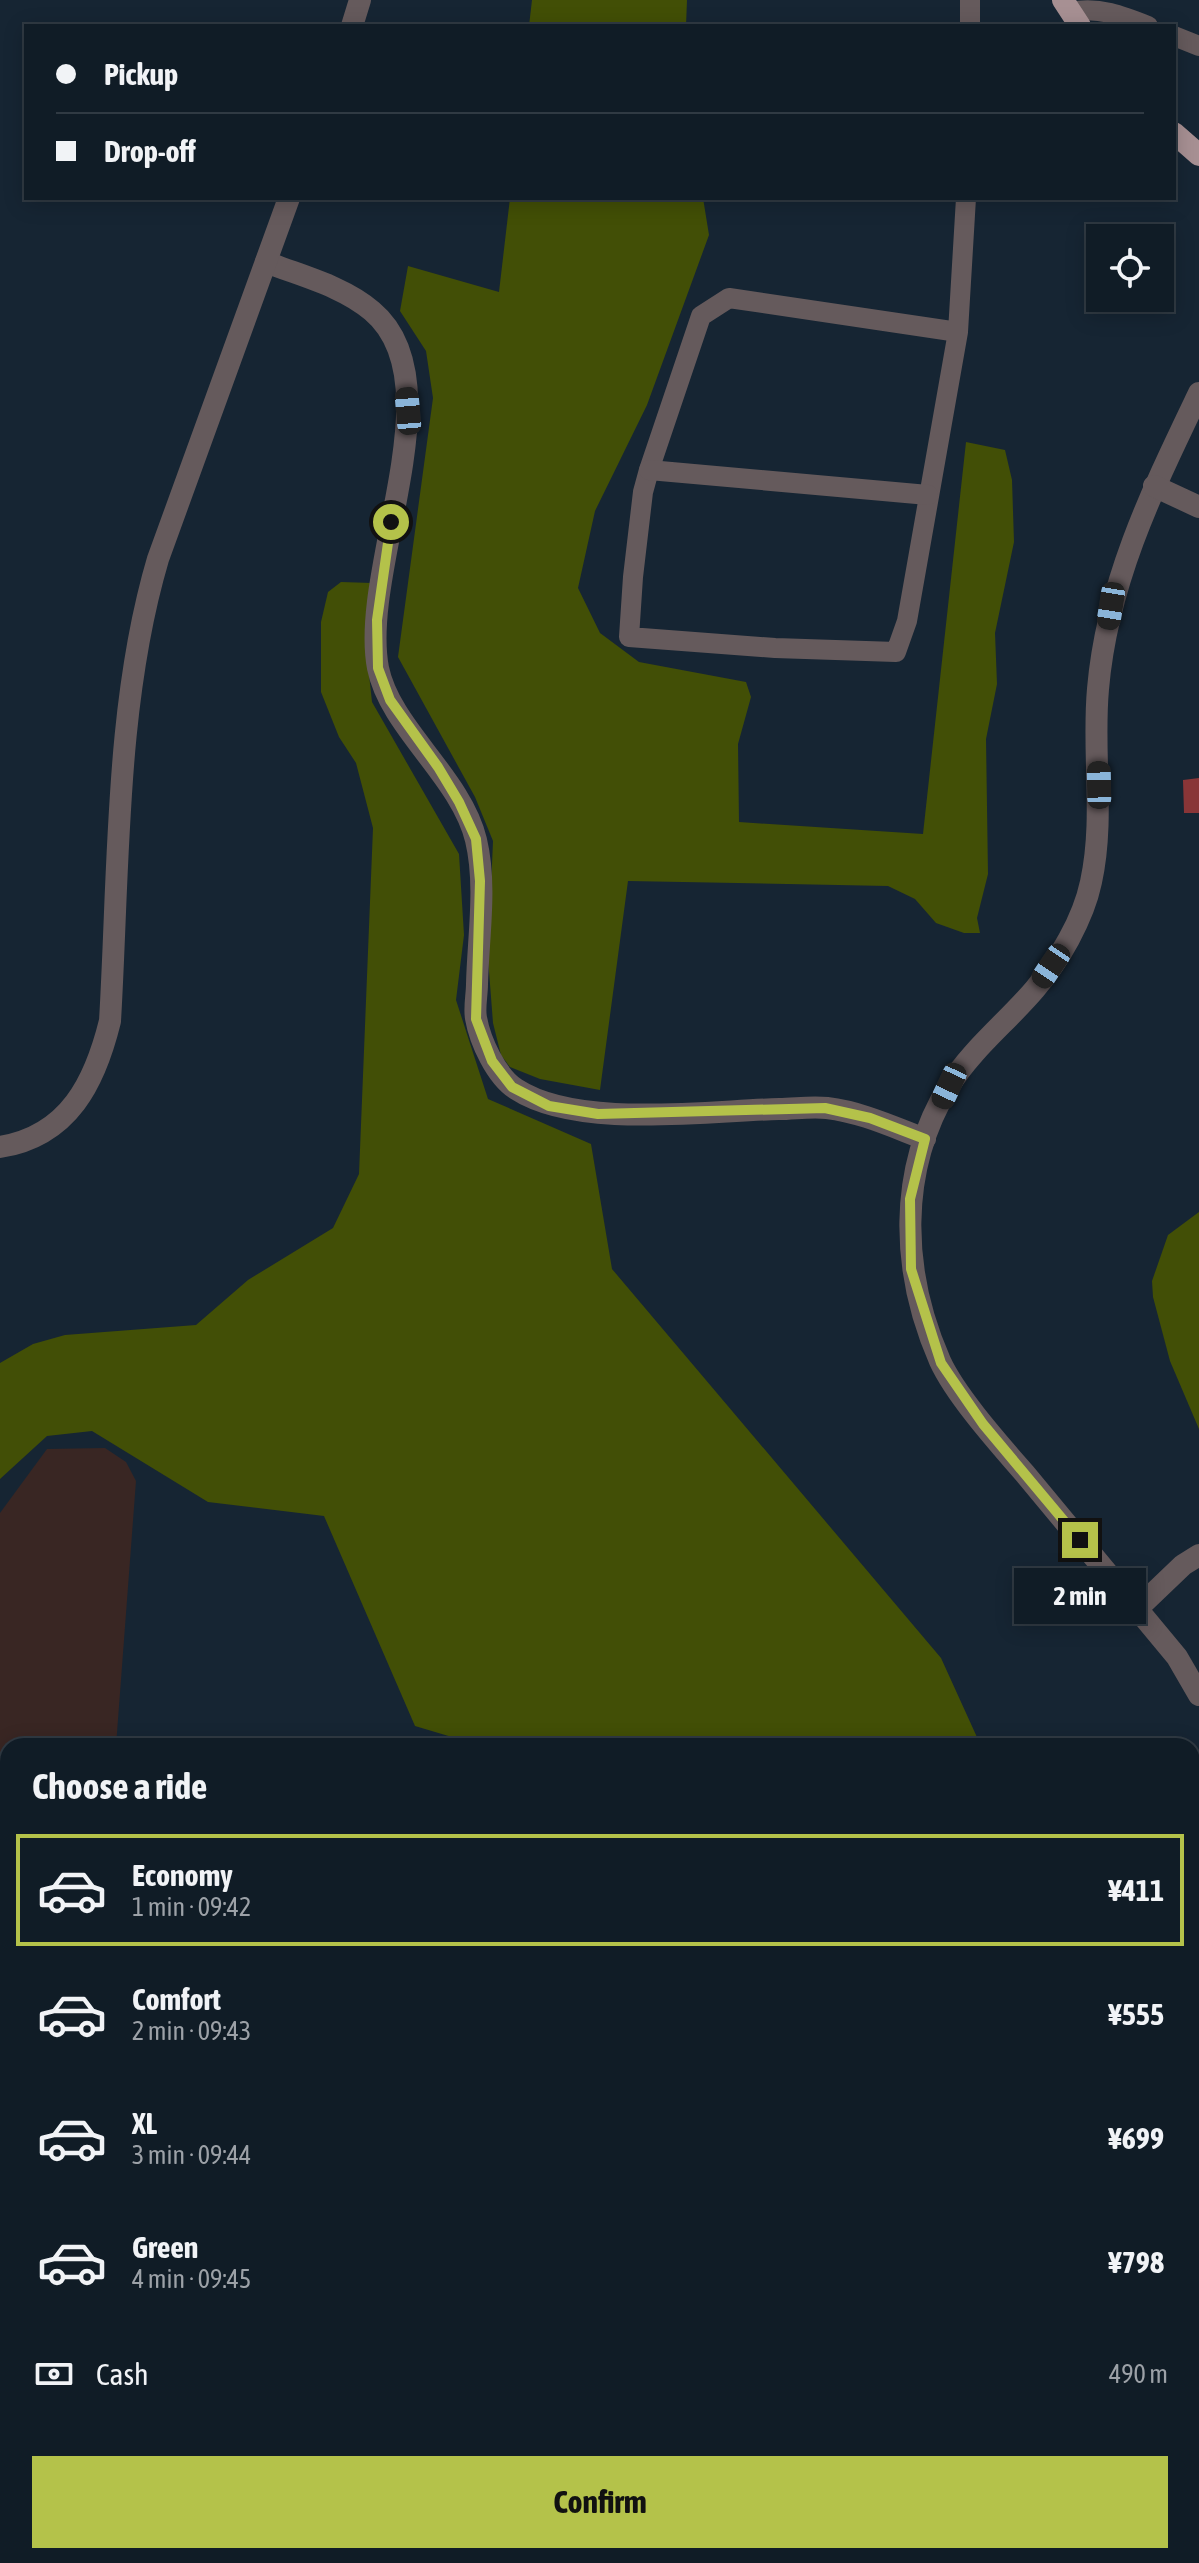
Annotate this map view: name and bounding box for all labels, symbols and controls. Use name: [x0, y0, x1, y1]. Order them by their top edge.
text: Pickup: [104, 57, 178, 91]
text: Drop-off: [104, 134, 196, 168]
map controls: [1086, 224, 1174, 312]
button: locate: [1086, 224, 1174, 312]
car: [394, 386, 422, 436]
route start: [373, 504, 409, 540]
car: [1095, 580, 1127, 632]
car: [1087, 761, 1111, 809]
car: [1028, 939, 1074, 993]
car: [928, 1059, 970, 1113]
route end: [1062, 1522, 1098, 1558]
callout: 2 min: [1014, 1568, 1146, 1624]
text: 2 min: [1053, 1581, 1107, 1611]
text: Choose a ride: [32, 1765, 207, 1807]
icon: car: [36, 1854, 108, 1926]
text: Economy: [132, 1858, 233, 1892]
text: ¥411: [1108, 1873, 1164, 1907]
text: 1 min · 09:42: [132, 1892, 251, 1922]
icon: car: [36, 1978, 108, 2050]
text: Comfort: [132, 1982, 221, 2016]
text: ¥555: [1108, 1997, 1164, 2031]
text: 2 min · 09:43: [132, 2016, 251, 2046]
icon: car: [36, 2102, 108, 2174]
text: XL: [132, 2106, 157, 2140]
text: ¥699: [1108, 2121, 1164, 2155]
text: 3 min · 09:44: [132, 2140, 251, 2170]
icon: car: [36, 2226, 108, 2298]
text: Green: [132, 2230, 198, 2264]
text: ¥798: [1108, 2245, 1164, 2279]
text: 4 min · 09:45: [132, 2264, 251, 2294]
icon: cash: [32, 2352, 76, 2396]
text: Cash: [96, 2357, 149, 2391]
text: 490 m: [1109, 2359, 1168, 2389]
button: Confirm: [32, 2456, 1168, 2548]

